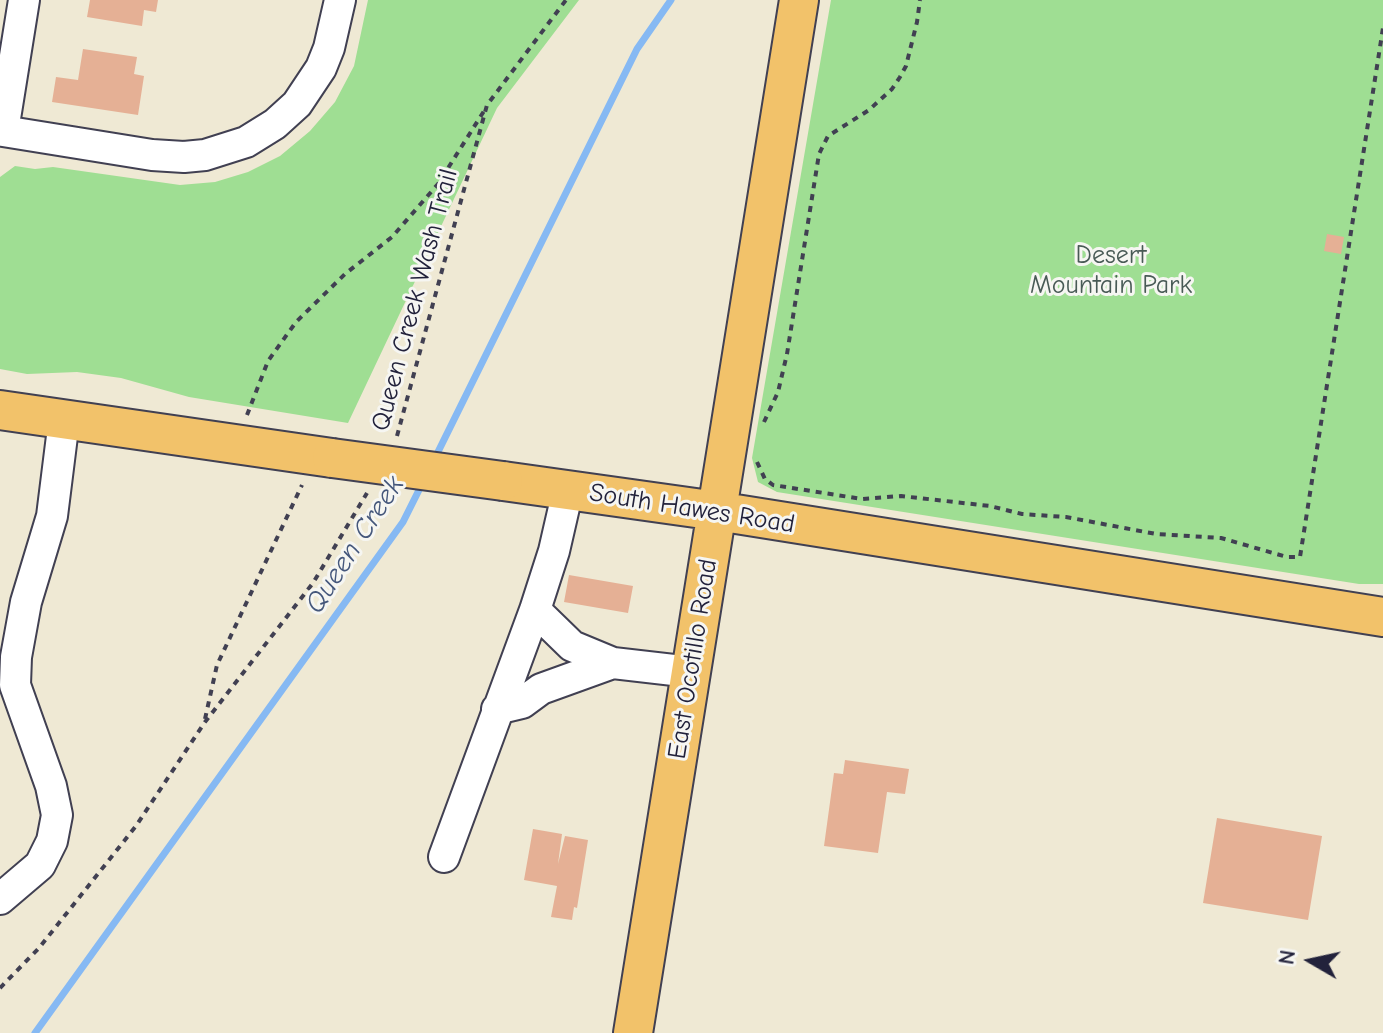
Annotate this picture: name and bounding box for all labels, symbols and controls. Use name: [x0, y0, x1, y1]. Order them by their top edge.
street label: Queen Creek Wash Trail: [365, 166, 465, 434]
park label: Desert Mountain Park: [1030, 240, 1192, 302]
water label: Queen Creek: [298, 470, 412, 620]
street label: South Hawes Road: [587, 477, 797, 541]
street label: East Ocotillo Road: [662, 557, 724, 761]
north arrow: [1271, 921, 1351, 1001]
text: N: [1273, 948, 1301, 966]

